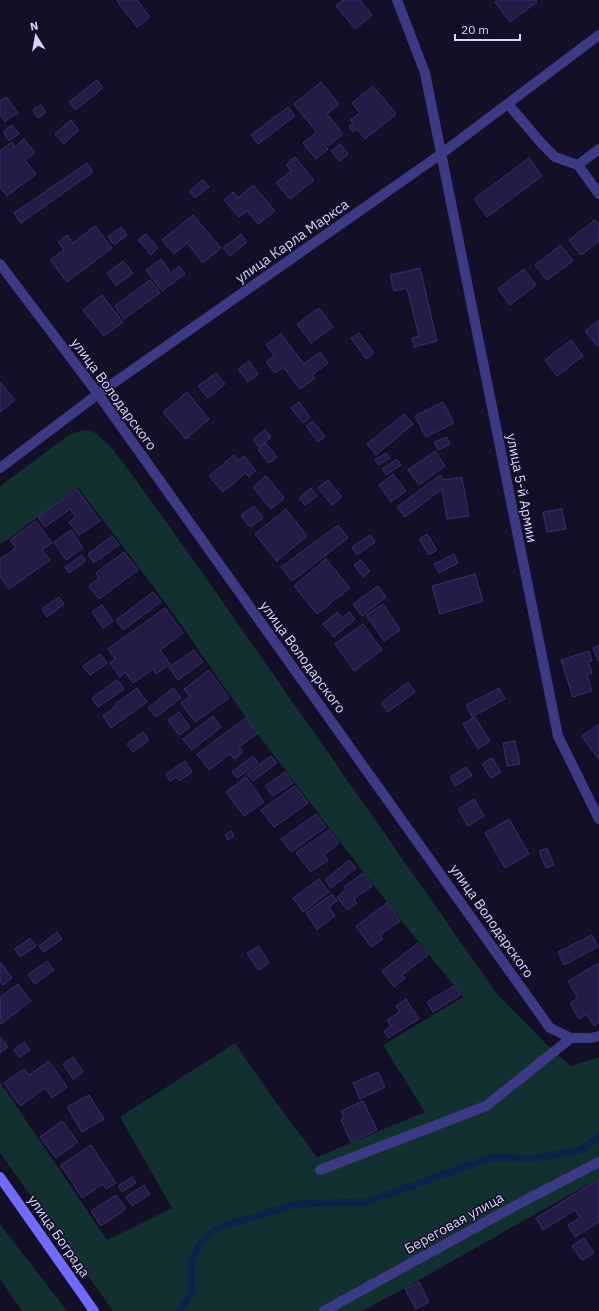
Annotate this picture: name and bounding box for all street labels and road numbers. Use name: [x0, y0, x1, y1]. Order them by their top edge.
street label: улица Карла Маркса: [232, 195, 353, 287]
street label: улица Володарского: [67, 334, 161, 454]
street label: улица 5-й Армии: [503, 432, 541, 544]
street label: улица Володарского: [256, 597, 350, 717]
street label: улица Володарского: [446, 861, 538, 981]
street label: Береговая улица: [401, 1188, 507, 1258]
street label: улица Бограда: [24, 1191, 94, 1281]

